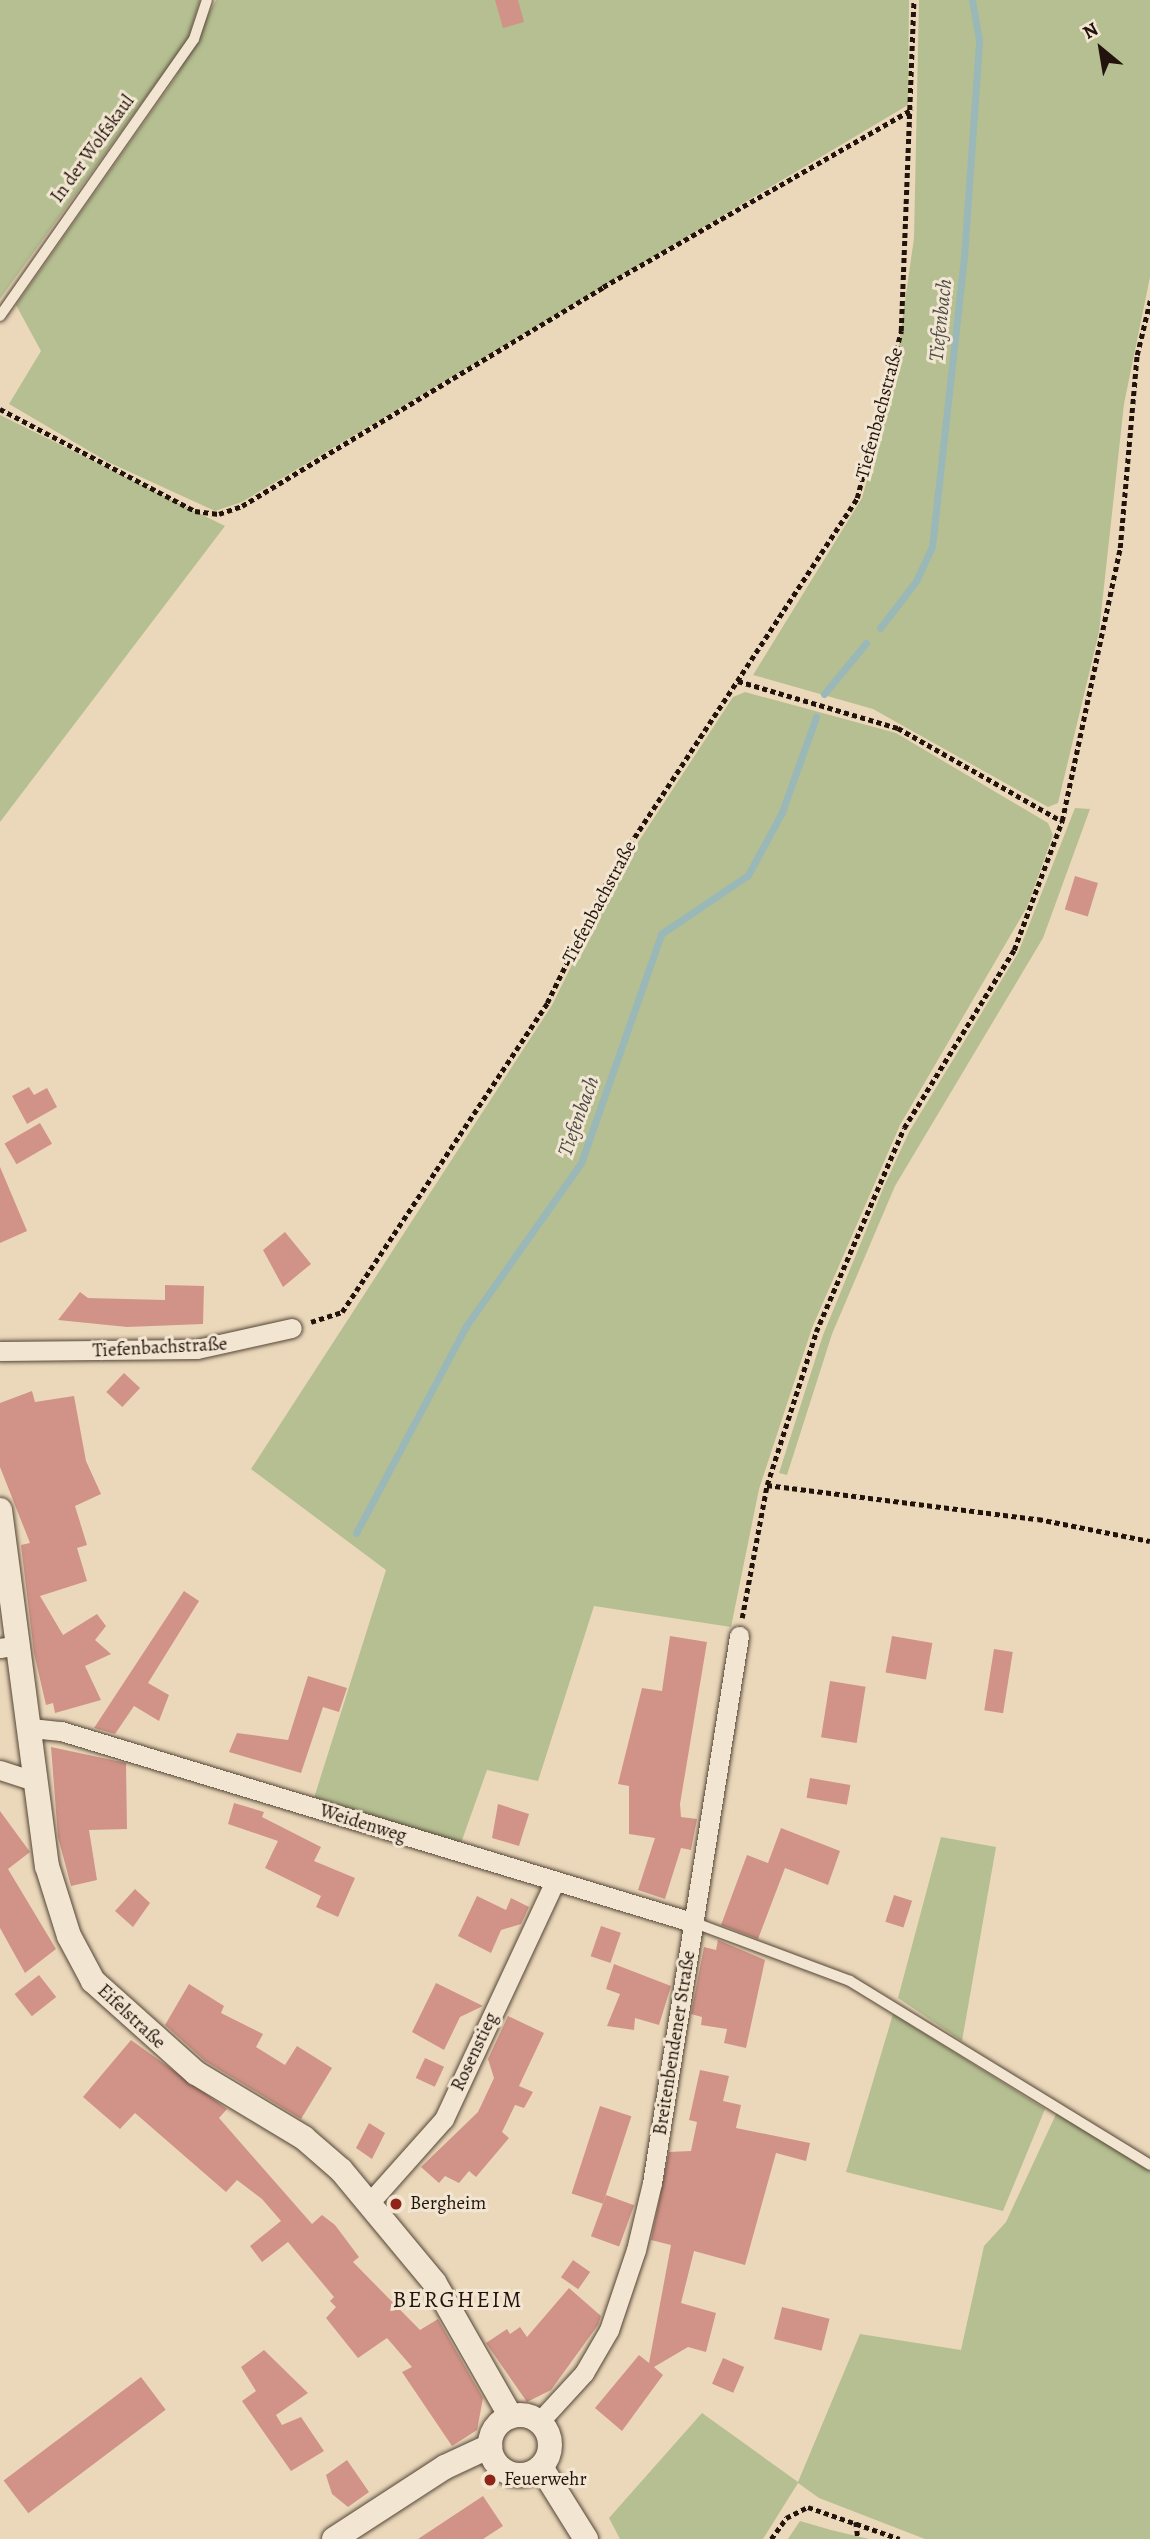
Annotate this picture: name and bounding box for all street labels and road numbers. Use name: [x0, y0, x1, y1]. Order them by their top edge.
street label: In der Wolfskaul: [46, 91, 140, 207]
street label: Tiefenbachstraße: [852, 345, 908, 481]
street label: Tiefenbachstraße: [558, 837, 642, 967]
street label: Tiefenbachstraße: [92, 1333, 228, 1363]
street label: Weidenweg: [317, 1800, 409, 1848]
street label: Breitenbendener Straße: [649, 1949, 701, 2137]
street label: Eifelstraße: [92, 1980, 170, 2054]
street label: Rosenstieg: [447, 2009, 503, 2095]

